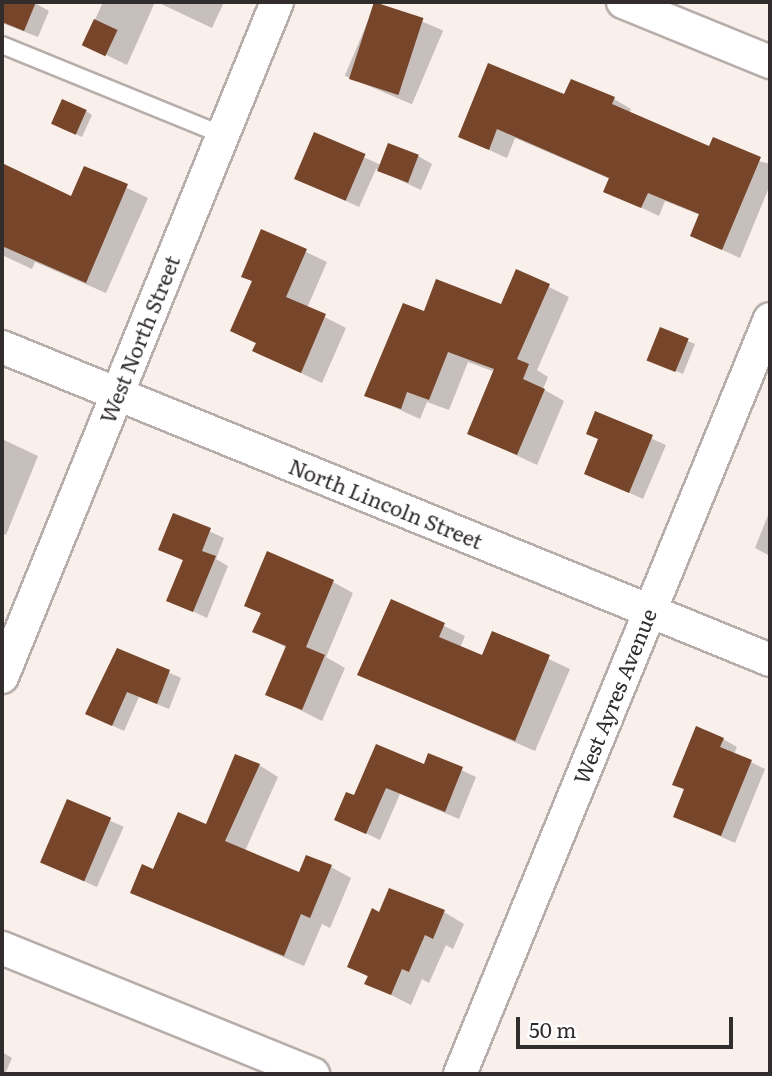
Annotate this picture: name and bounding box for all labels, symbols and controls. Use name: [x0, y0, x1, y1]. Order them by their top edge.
street label: West North Street: [94, 251, 184, 427]
street label: North Lincoln Street: [285, 453, 487, 553]
street label: West Ayres Avenue: [567, 605, 661, 787]
scale bar: [520, 1002, 737, 1046]
text: 50 m: [529, 1013, 576, 1044]

